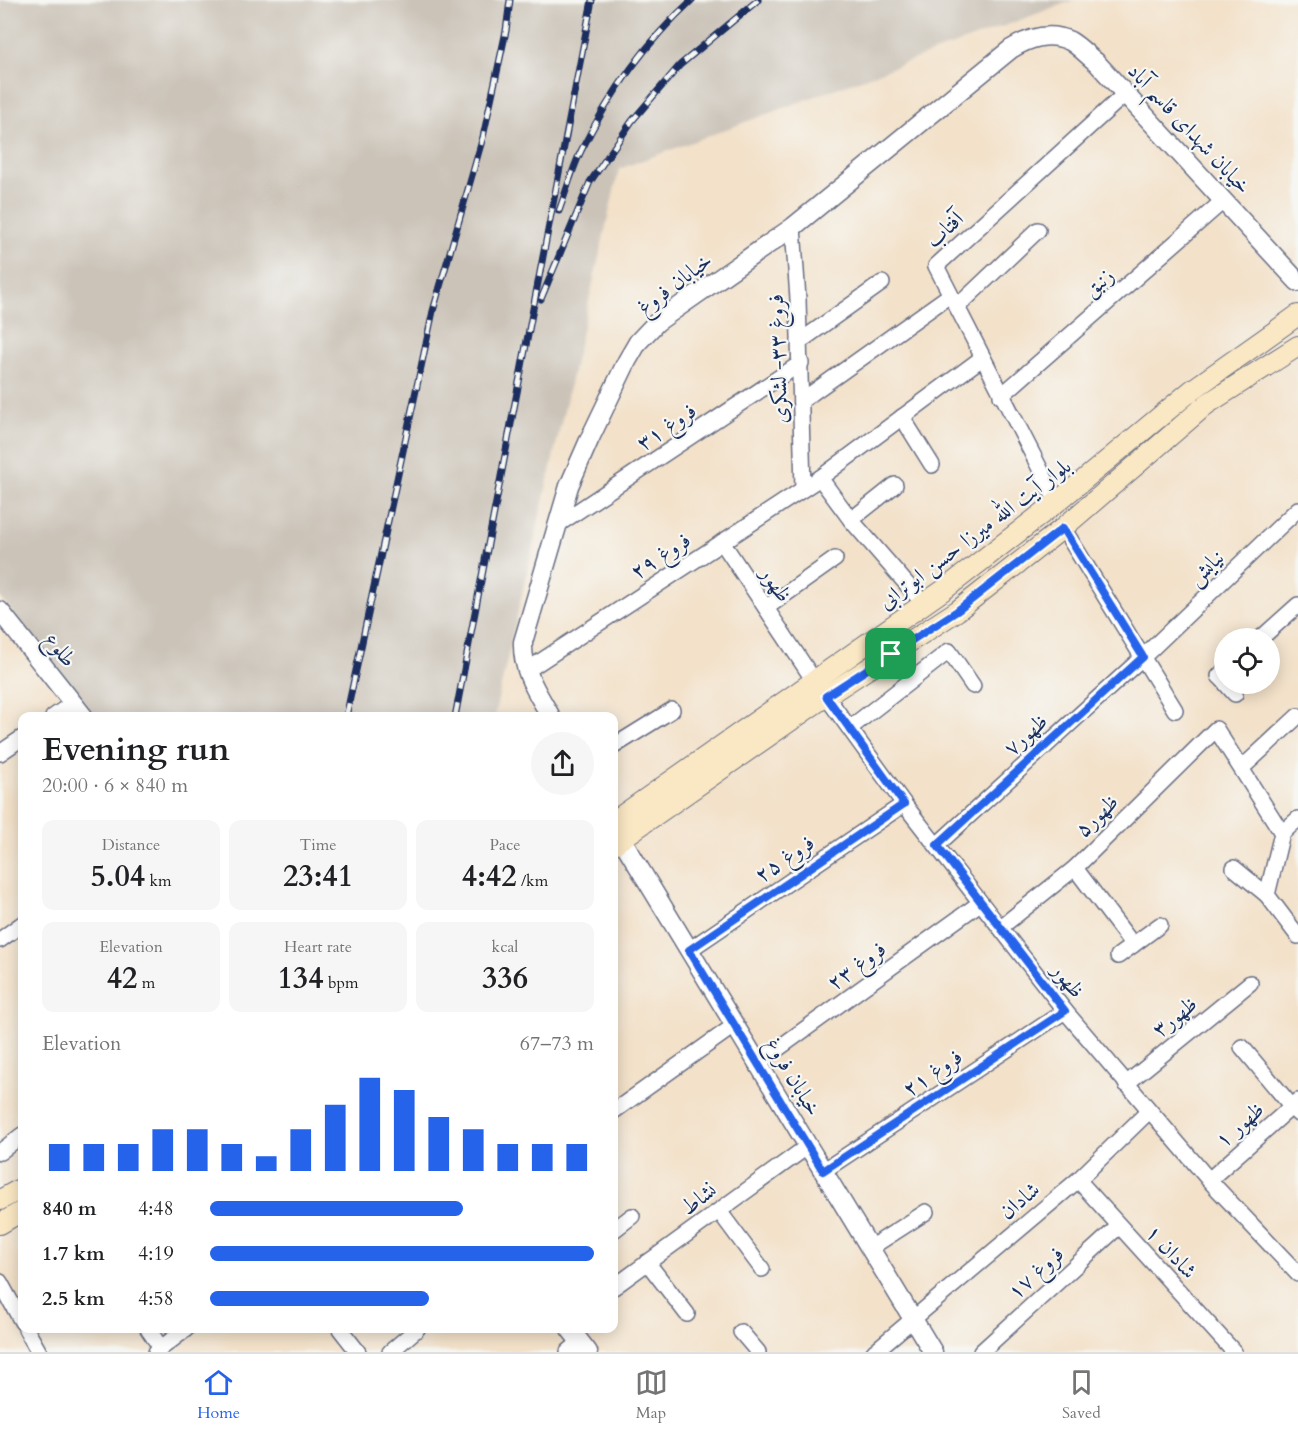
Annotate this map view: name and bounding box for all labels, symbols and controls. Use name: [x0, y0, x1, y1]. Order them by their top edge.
street label: خیابان شهدای قاسم آباد: [1116, 57, 1258, 205]
street label: آفتاب: [919, 203, 972, 255]
street label: خیابان فروغ: [631, 246, 720, 324]
street label: زنبق: [1077, 261, 1121, 305]
street label: فروغ ۳۳- لشکری: [761, 293, 798, 424]
street label: فروغ ۳۱: [631, 396, 704, 460]
street label: بلوار آیت الله میرزا حسن ابوترابی: [870, 449, 1078, 617]
street label: فروغ ۲۹: [625, 525, 698, 589]
street label: نيايش: [1181, 543, 1231, 593]
street label: ظهور: [752, 559, 799, 608]
street label: طلوع: [35, 626, 83, 675]
pin: [865, 628, 916, 679]
map controls: [1214, 628, 1280, 694]
button: locate: [1214, 628, 1280, 694]
icon: arrive: [874, 637, 907, 670]
street label: ظهور۷: [997, 707, 1054, 763]
text: Evening run: [42, 727, 230, 772]
button: share: [531, 732, 594, 795]
text: 20:00 · 6 × 840 m: [42, 772, 188, 799]
street label: ظهور۵: [1068, 787, 1125, 844]
street label: فروغ ۲۵: [749, 828, 822, 892]
text: Distance: [102, 834, 160, 856]
text: Time: [299, 834, 337, 856]
text: Pace: [490, 834, 520, 856]
text: 5.04: [90, 856, 145, 897]
text: 23:41: [283, 856, 353, 897]
text: 4:42: [462, 856, 517, 897]
text: km: [145, 870, 172, 892]
text: /km: [517, 870, 548, 892]
street label: فروغ ۲۳: [821, 934, 894, 1000]
text: Elevation: [99, 936, 163, 958]
text: Heart rate: [284, 936, 352, 958]
text: kcal: [492, 936, 518, 958]
street label: ظهور: [1044, 955, 1092, 1005]
text: 42: [107, 958, 137, 999]
text: 134: [277, 958, 324, 999]
text: 336: [482, 958, 528, 999]
text: m: [137, 972, 155, 994]
text: bpm: [324, 972, 359, 994]
street label: ظهور۳: [1146, 989, 1204, 1044]
text: Elevation: [42, 1030, 121, 1057]
text: 67–73 m: [520, 1030, 594, 1057]
street label: خیابان فروغ: [755, 1031, 828, 1123]
street label: فروغ ۲۱: [897, 1042, 970, 1106]
street label: ظهور ۱: [1209, 1095, 1271, 1155]
street label: نشاط: [674, 1175, 723, 1222]
street label: شادان: [993, 1175, 1046, 1227]
text: 840 m: [42, 1195, 97, 1222]
text: 4:48: [138, 1195, 174, 1222]
street label: شادان ۱: [1139, 1218, 1204, 1285]
street label: فروغ ۱۷: [1001, 1239, 1072, 1308]
text: 1.7 km: [42, 1240, 105, 1267]
text: 4:19: [138, 1240, 174, 1267]
text: 2.5 km: [42, 1285, 105, 1312]
text: 4:58: [138, 1285, 174, 1312]
tab: Home: [197, 1366, 240, 1424]
tab: Map: [635, 1366, 668, 1424]
tab: Saved: [1062, 1366, 1101, 1424]

